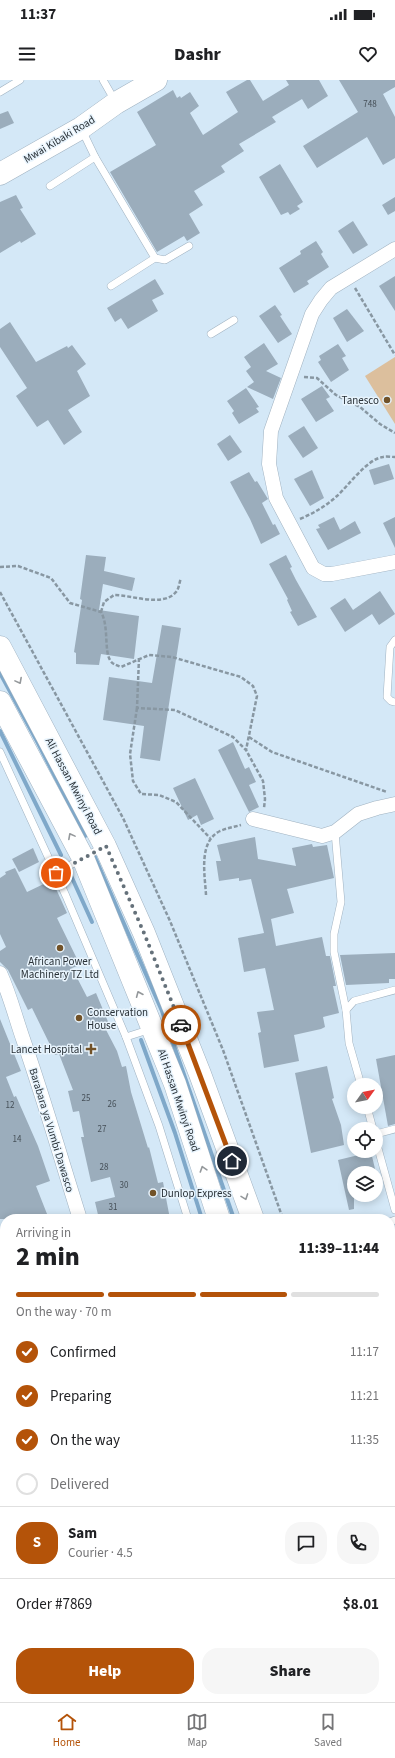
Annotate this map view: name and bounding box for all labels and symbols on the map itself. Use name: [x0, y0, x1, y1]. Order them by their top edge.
house number: 748: [363, 98, 377, 111]
street label: Mwai Kibaki Road: [21, 112, 98, 167]
place label: Tanesco: [342, 393, 379, 408]
marker: Tanesco: [382, 395, 392, 405]
one-way arrow: [14, 677, 22, 684]
street label: Ali Hassan Mwinyi Road: [42, 735, 105, 837]
one-way arrow: [68, 833, 76, 840]
pin: [39, 856, 73, 890]
marker: African Power Machinery TZ Ltd: [55, 943, 65, 953]
place label: African Power Machinery TZ Ltd: [21, 954, 99, 982]
one-way arrow: [136, 990, 144, 997]
place label: Conservation House: [87, 1005, 148, 1033]
courier: [161, 1005, 201, 1045]
marker: Conservation House: [74, 1013, 84, 1023]
place label: Lancet Hospital: [11, 1042, 82, 1057]
marker: Lancet Hospital: [85, 1043, 97, 1055]
street label: Ali Hassan Mwinyi Road: [154, 1047, 203, 1154]
street label: Barabara ya Vumbi Dawasco: [25, 1066, 78, 1194]
north arrow: [347, 1078, 383, 1114]
house number: 25: [82, 1092, 91, 1105]
house number: 26: [108, 1098, 117, 1111]
house number: 12: [6, 1099, 15, 1112]
house number: 27: [98, 1123, 107, 1136]
house number: 14: [13, 1133, 22, 1146]
pin: [215, 1144, 249, 1178]
house number: 28: [100, 1161, 109, 1174]
one-way arrow: [199, 1165, 208, 1172]
house number: 30: [120, 1179, 129, 1192]
place label: Dunlop Express: [161, 1186, 232, 1201]
marker: Dunlop Express: [148, 1188, 158, 1198]
one-way arrow: [240, 1193, 249, 1200]
house number: 31: [109, 1201, 117, 1214]

